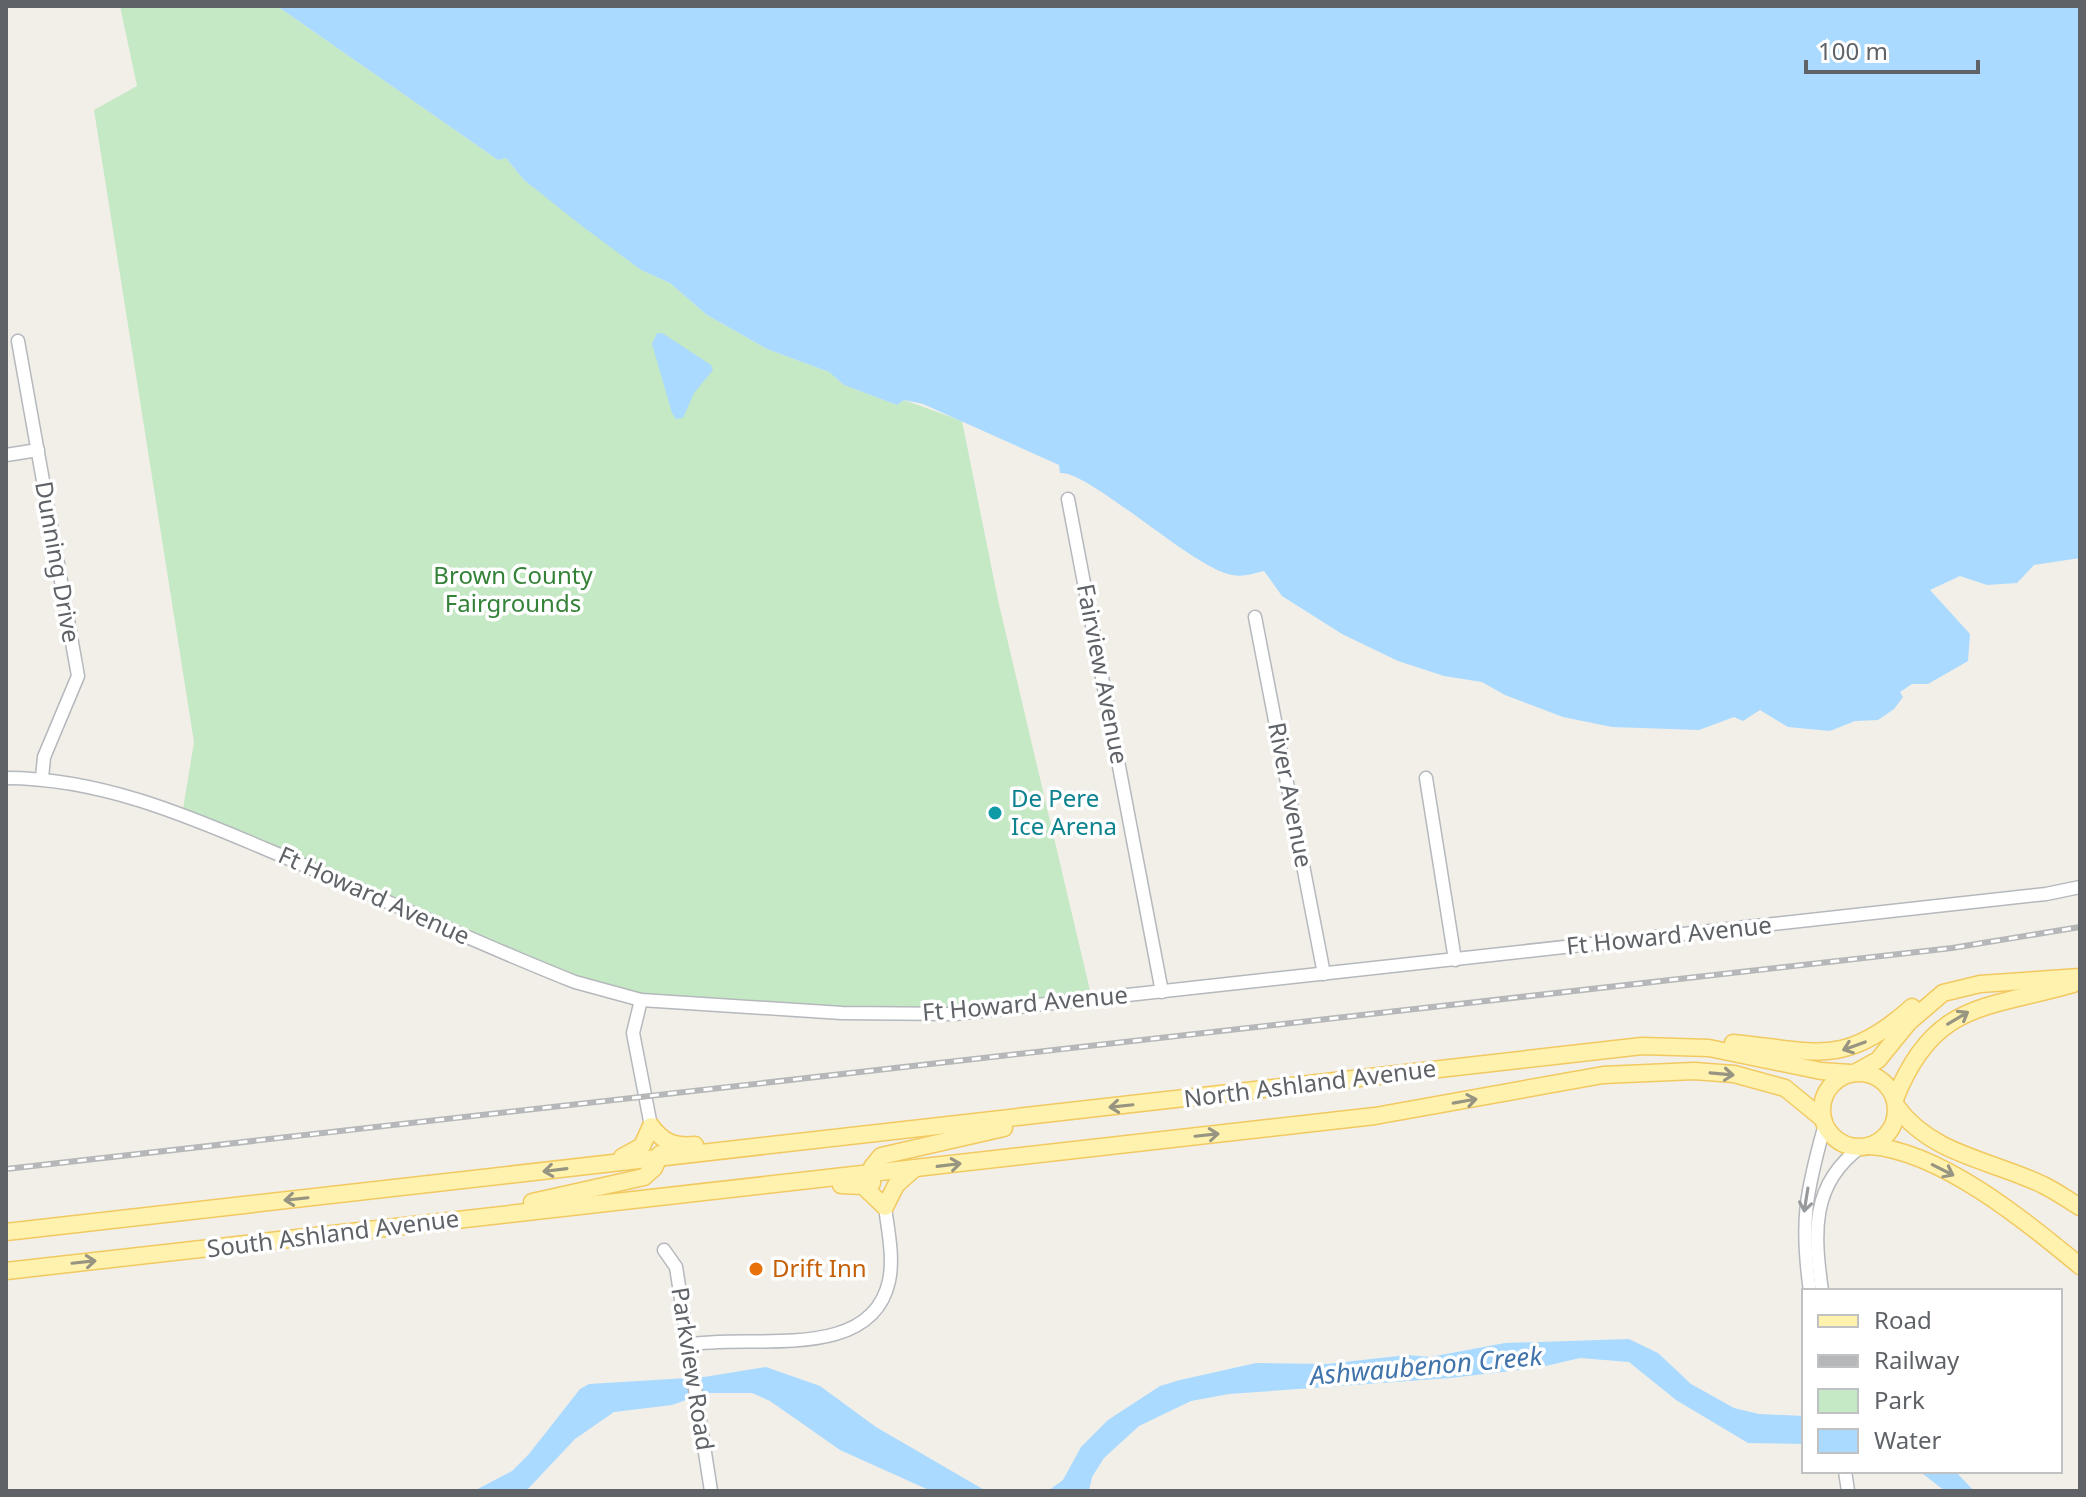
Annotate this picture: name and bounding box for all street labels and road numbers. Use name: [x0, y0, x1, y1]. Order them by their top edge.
street label: Dunning Drive: [28, 478, 89, 645]
street label: Fairview Avenue: [1070, 581, 1137, 767]
street label: River Avenue: [1261, 719, 1322, 870]
street label: Ft Howard Avenue: [274, 838, 476, 952]
street label: Ft Howard Avenue: [1565, 907, 1773, 962]
street label: Ft Howard Avenue: [921, 977, 1129, 1028]
street label: North Ashland Avenue: [1182, 1051, 1438, 1114]
street label: South Ashland Avenue: [205, 1201, 461, 1264]
street label: Parkview Road: [664, 1285, 723, 1453]

